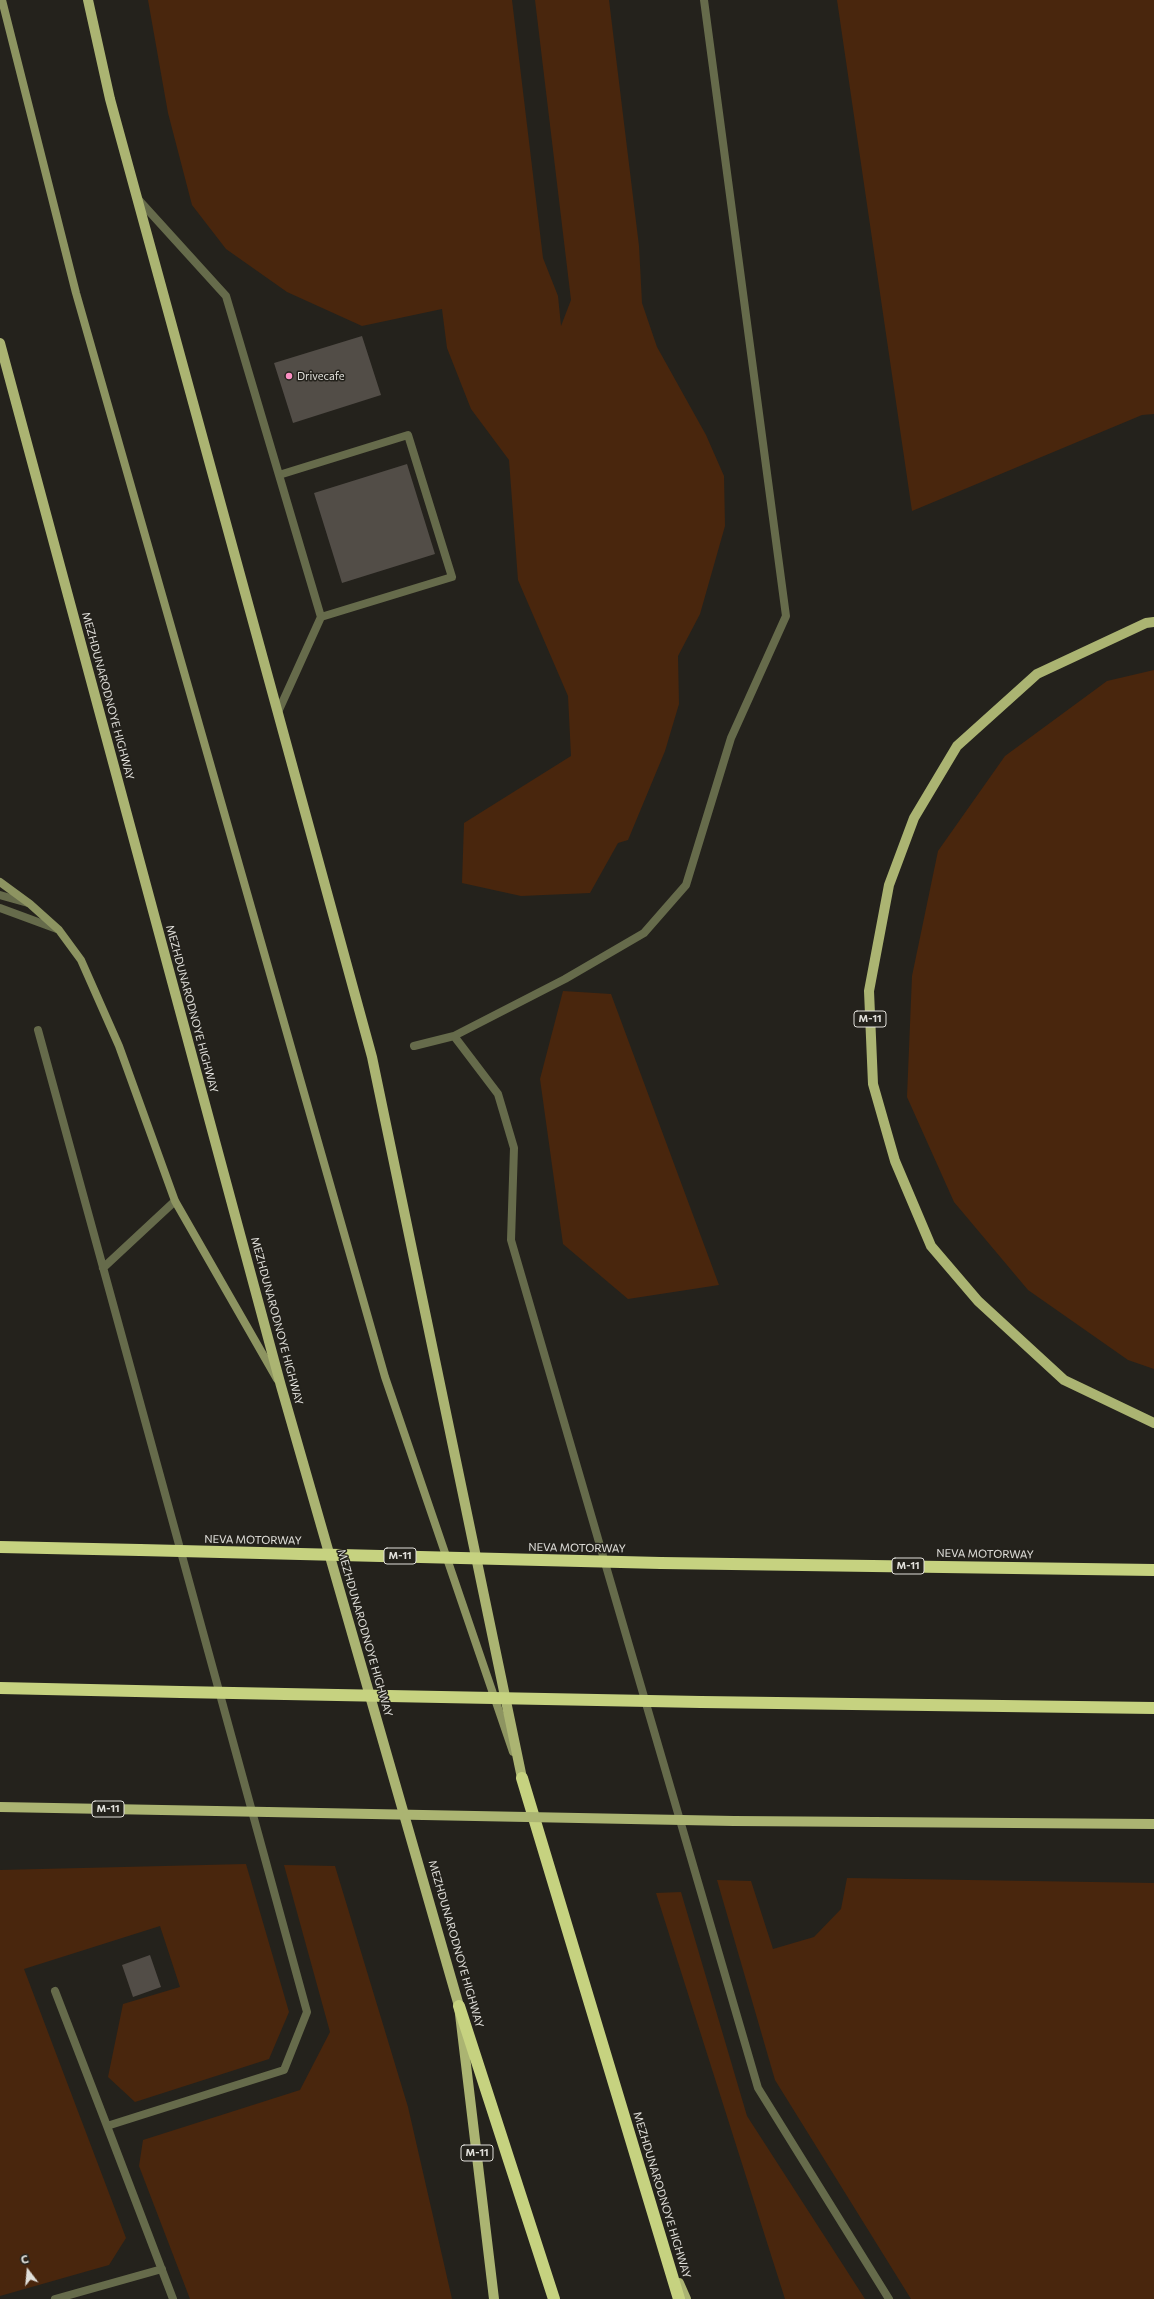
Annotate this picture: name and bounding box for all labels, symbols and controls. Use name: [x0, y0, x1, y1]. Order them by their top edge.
place label: Drivecafe: [297, 369, 345, 383]
marker: Drivecafe: [284, 371, 294, 381]
street label: MEZHDUNARODNOYE HIGHWAY: [79, 610, 137, 782]
street label: MEZHDUNARODNOYE HIGHWAY: [163, 923, 221, 1095]
road number: М-11: [854, 1011, 886, 1027]
street label: MEZHDUNARODNOYE HIGHWAY: [248, 1235, 306, 1407]
street label: NEVA MOTORWAY: [204, 1533, 302, 1547]
street label: NEVA MOTORWAY: [528, 1541, 626, 1555]
street label: NEVA MOTORWAY: [936, 1547, 1034, 1561]
street label: MEZHDUNARODNOYE HIGHWAY: [335, 1548, 395, 1718]
road number: М-11: [384, 1548, 416, 1564]
road number: М-11: [892, 1558, 924, 1574]
road number: М-11: [92, 1801, 124, 1817]
street label: MEZHDUNARODNOYE HIGHWAY: [426, 1859, 486, 2029]
street label: MEZHDUNARODNOYE HIGHWAY: [630, 2110, 694, 2280]
road number: М-11: [461, 2145, 493, 2161]
north arrow: [8, 2251, 48, 2291]
text: С: [19, 2252, 30, 2266]

